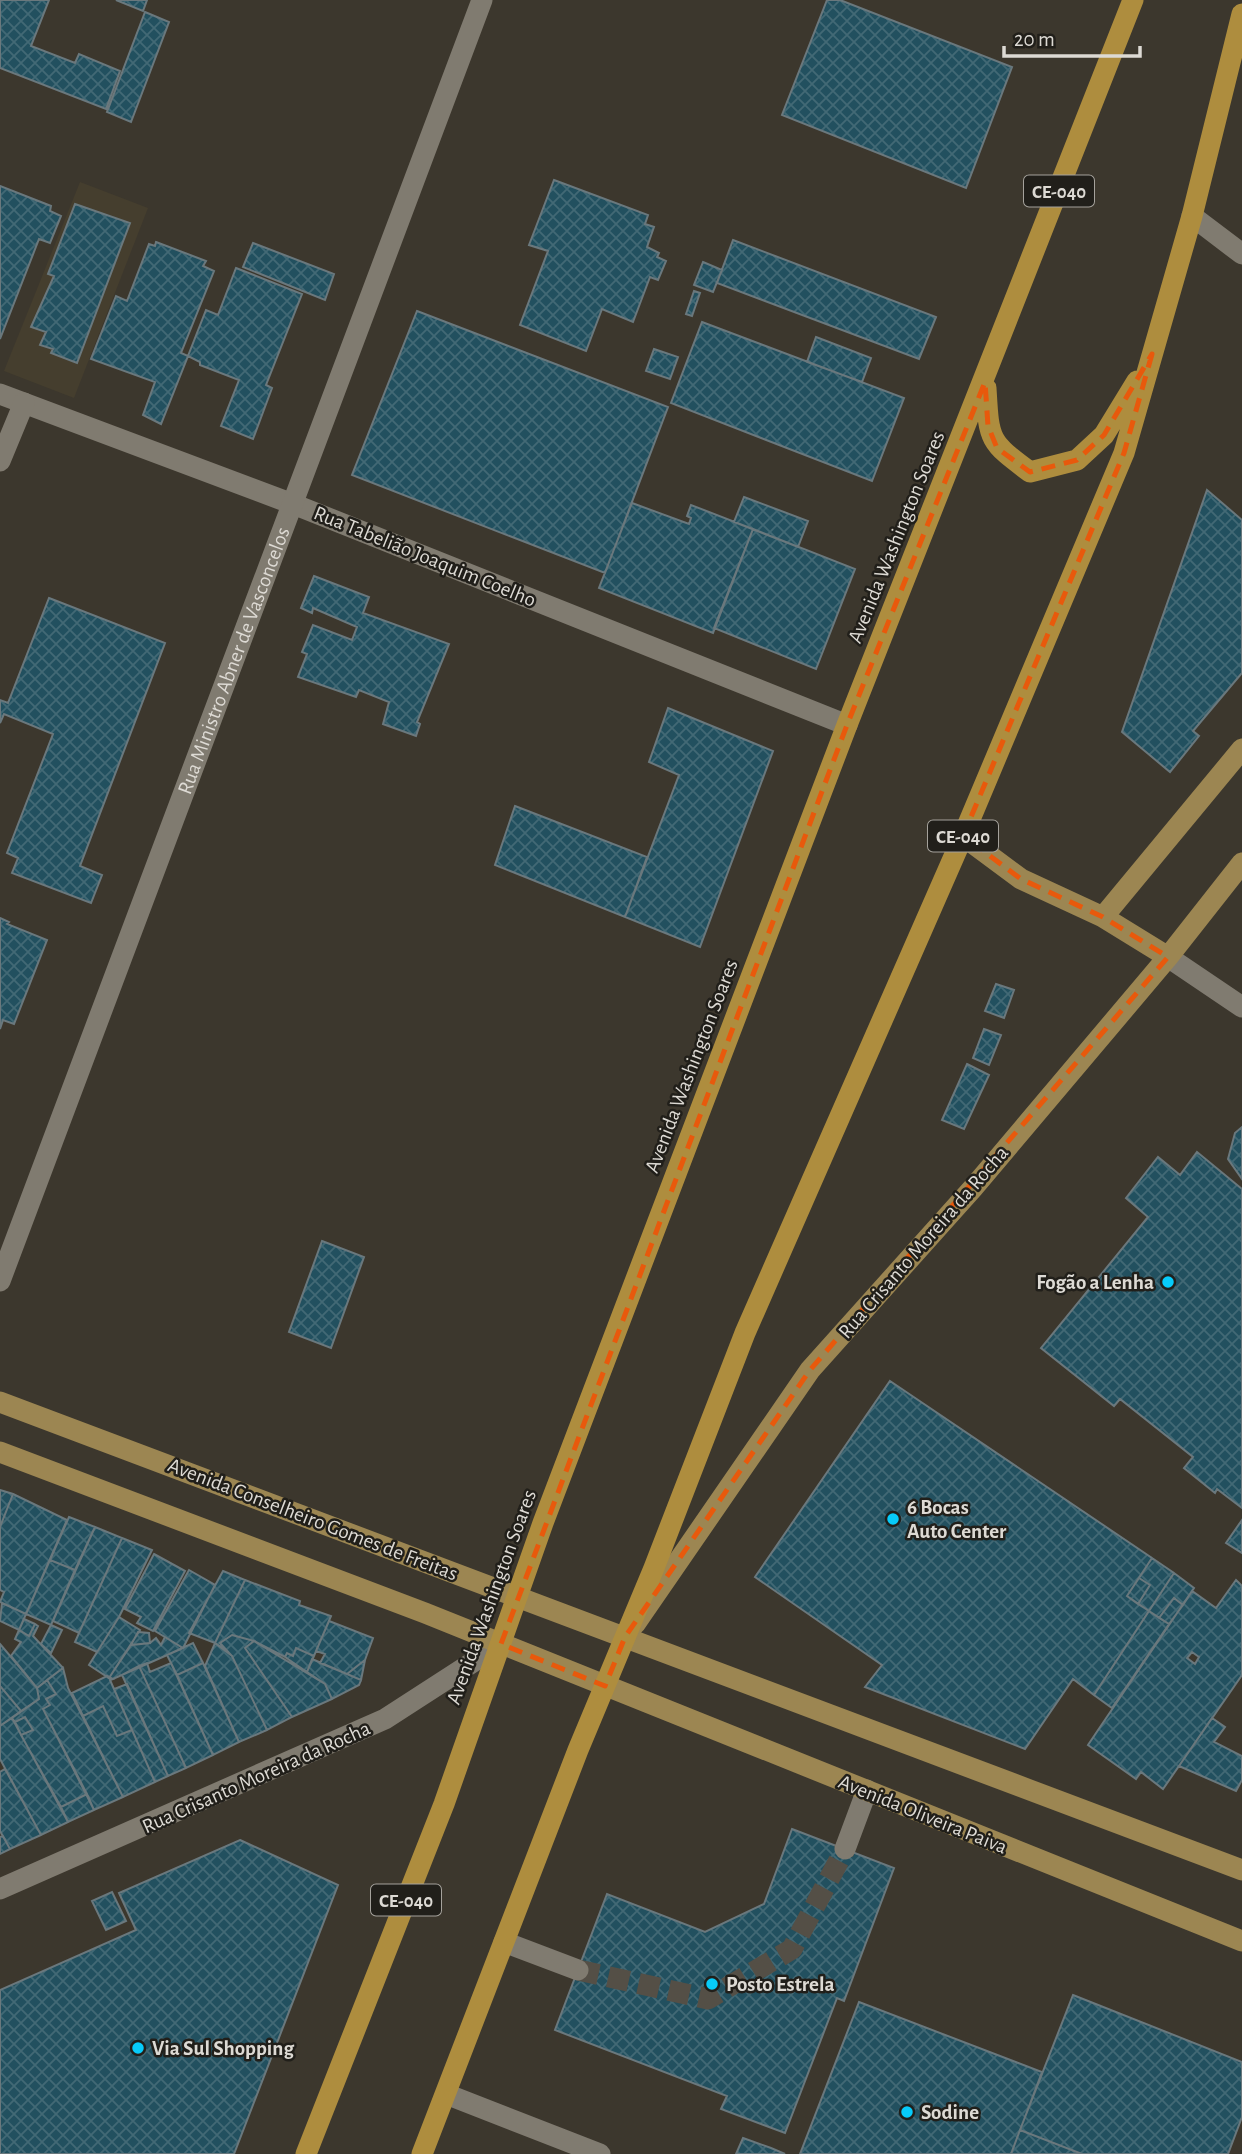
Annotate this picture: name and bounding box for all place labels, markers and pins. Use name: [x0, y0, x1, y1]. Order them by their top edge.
place label: Fogão a Lenha: [1036, 1272, 1154, 1293]
marker: Fogão a Lenha: [1160, 1274, 1176, 1290]
place label: 6 Bocas Auto Center: [907, 1497, 1007, 1542]
marker: 6 Bocas Auto Center: [885, 1511, 901, 1527]
place label: Posto Estrela: [726, 1974, 835, 1995]
marker: Posto Estrela: [704, 1976, 720, 1992]
place label: Via Sul Shopping: [152, 2038, 294, 2059]
marker: Via Sul Shopping: [130, 2040, 146, 2056]
place label: Sodine: [921, 2102, 979, 2123]
marker: Sodine: [899, 2104, 915, 2120]

